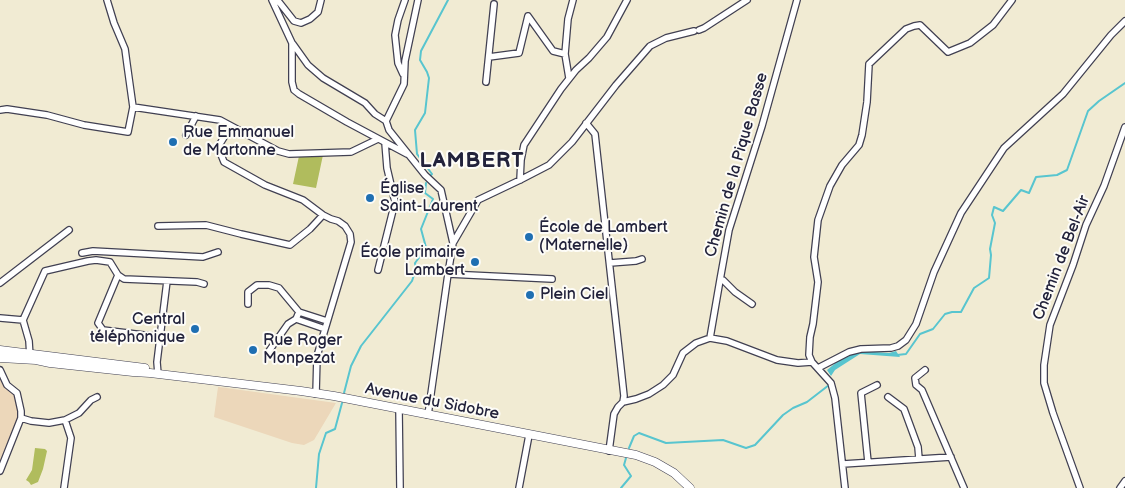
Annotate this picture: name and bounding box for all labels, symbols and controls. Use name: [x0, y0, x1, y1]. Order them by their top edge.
street label: Chemin de la Pique Basse: [701, 71, 773, 259]
place label: Rue Emmanuel de Martonne: [183, 123, 294, 161]
marker: Rue Emmanuel de Martonne: [167, 136, 179, 148]
district label: LAMBERT: [419, 149, 525, 175]
place label: Église Saint-Laurent: [380, 179, 478, 217]
marker: Église Saint-Laurent: [364, 192, 376, 204]
street label: Chemin de Bel-Air: [1029, 193, 1095, 323]
place label: École de Lambert (Maternelle): [539, 218, 668, 256]
marker: École de Lambert (Maternelle): [523, 231, 535, 243]
place label: École primaire Lambert: [360, 243, 465, 281]
marker: École primaire Lambert: [469, 256, 481, 268]
place label: Plein Ciel: [540, 285, 608, 305]
marker: Plein Ciel: [524, 289, 536, 301]
place label: Central téléphonique: [90, 310, 185, 348]
marker: Central téléphonique: [189, 323, 201, 335]
place label: Rue Roger Monpezat: [263, 331, 342, 369]
marker: Rue Roger Monpezat: [247, 344, 259, 356]
street label: Avenue du Sidobre: [363, 380, 501, 424]

